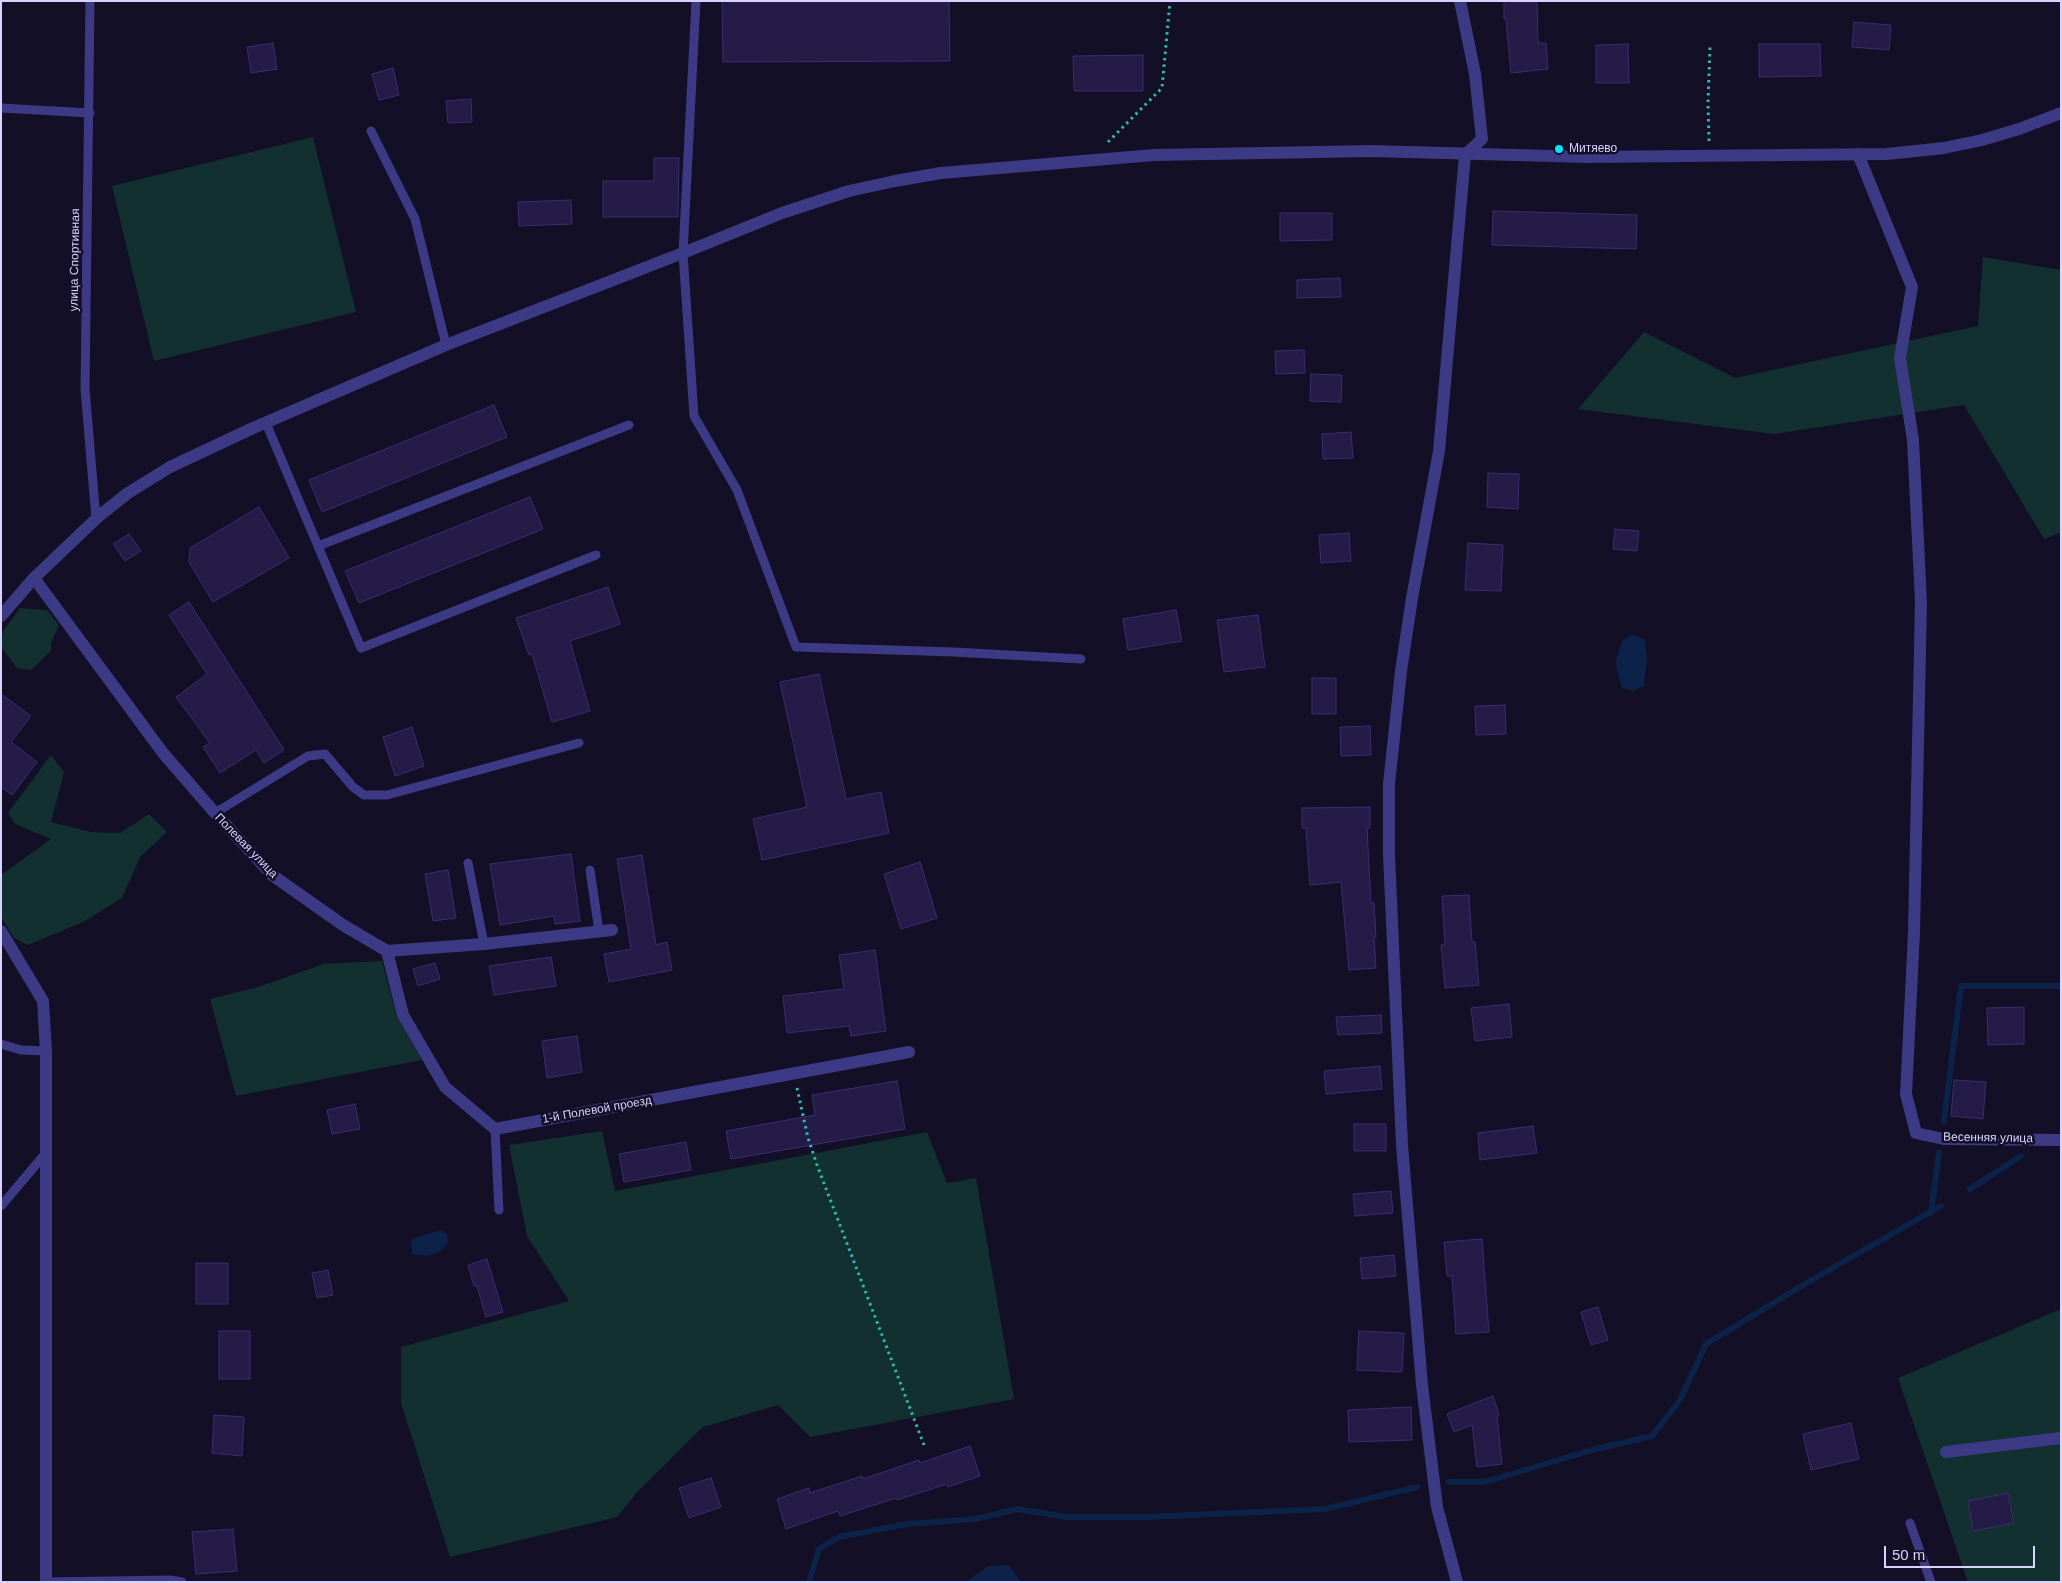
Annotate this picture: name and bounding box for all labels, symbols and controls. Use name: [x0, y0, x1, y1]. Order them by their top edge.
place label: Митяево: [1569, 142, 1617, 156]
marker: Митяево: [1553, 143, 1565, 155]
street label: улица Спортивная: [67, 208, 83, 312]
street label: Полевая улица: [211, 811, 281, 881]
street label: 1-й Полевой проезд: [541, 1093, 653, 1127]
street label: Весенняя улица: [1943, 1130, 2033, 1146]
scale bar: [1887, 1536, 2038, 1568]
text: 50 m: [1892, 1546, 1925, 1563]

